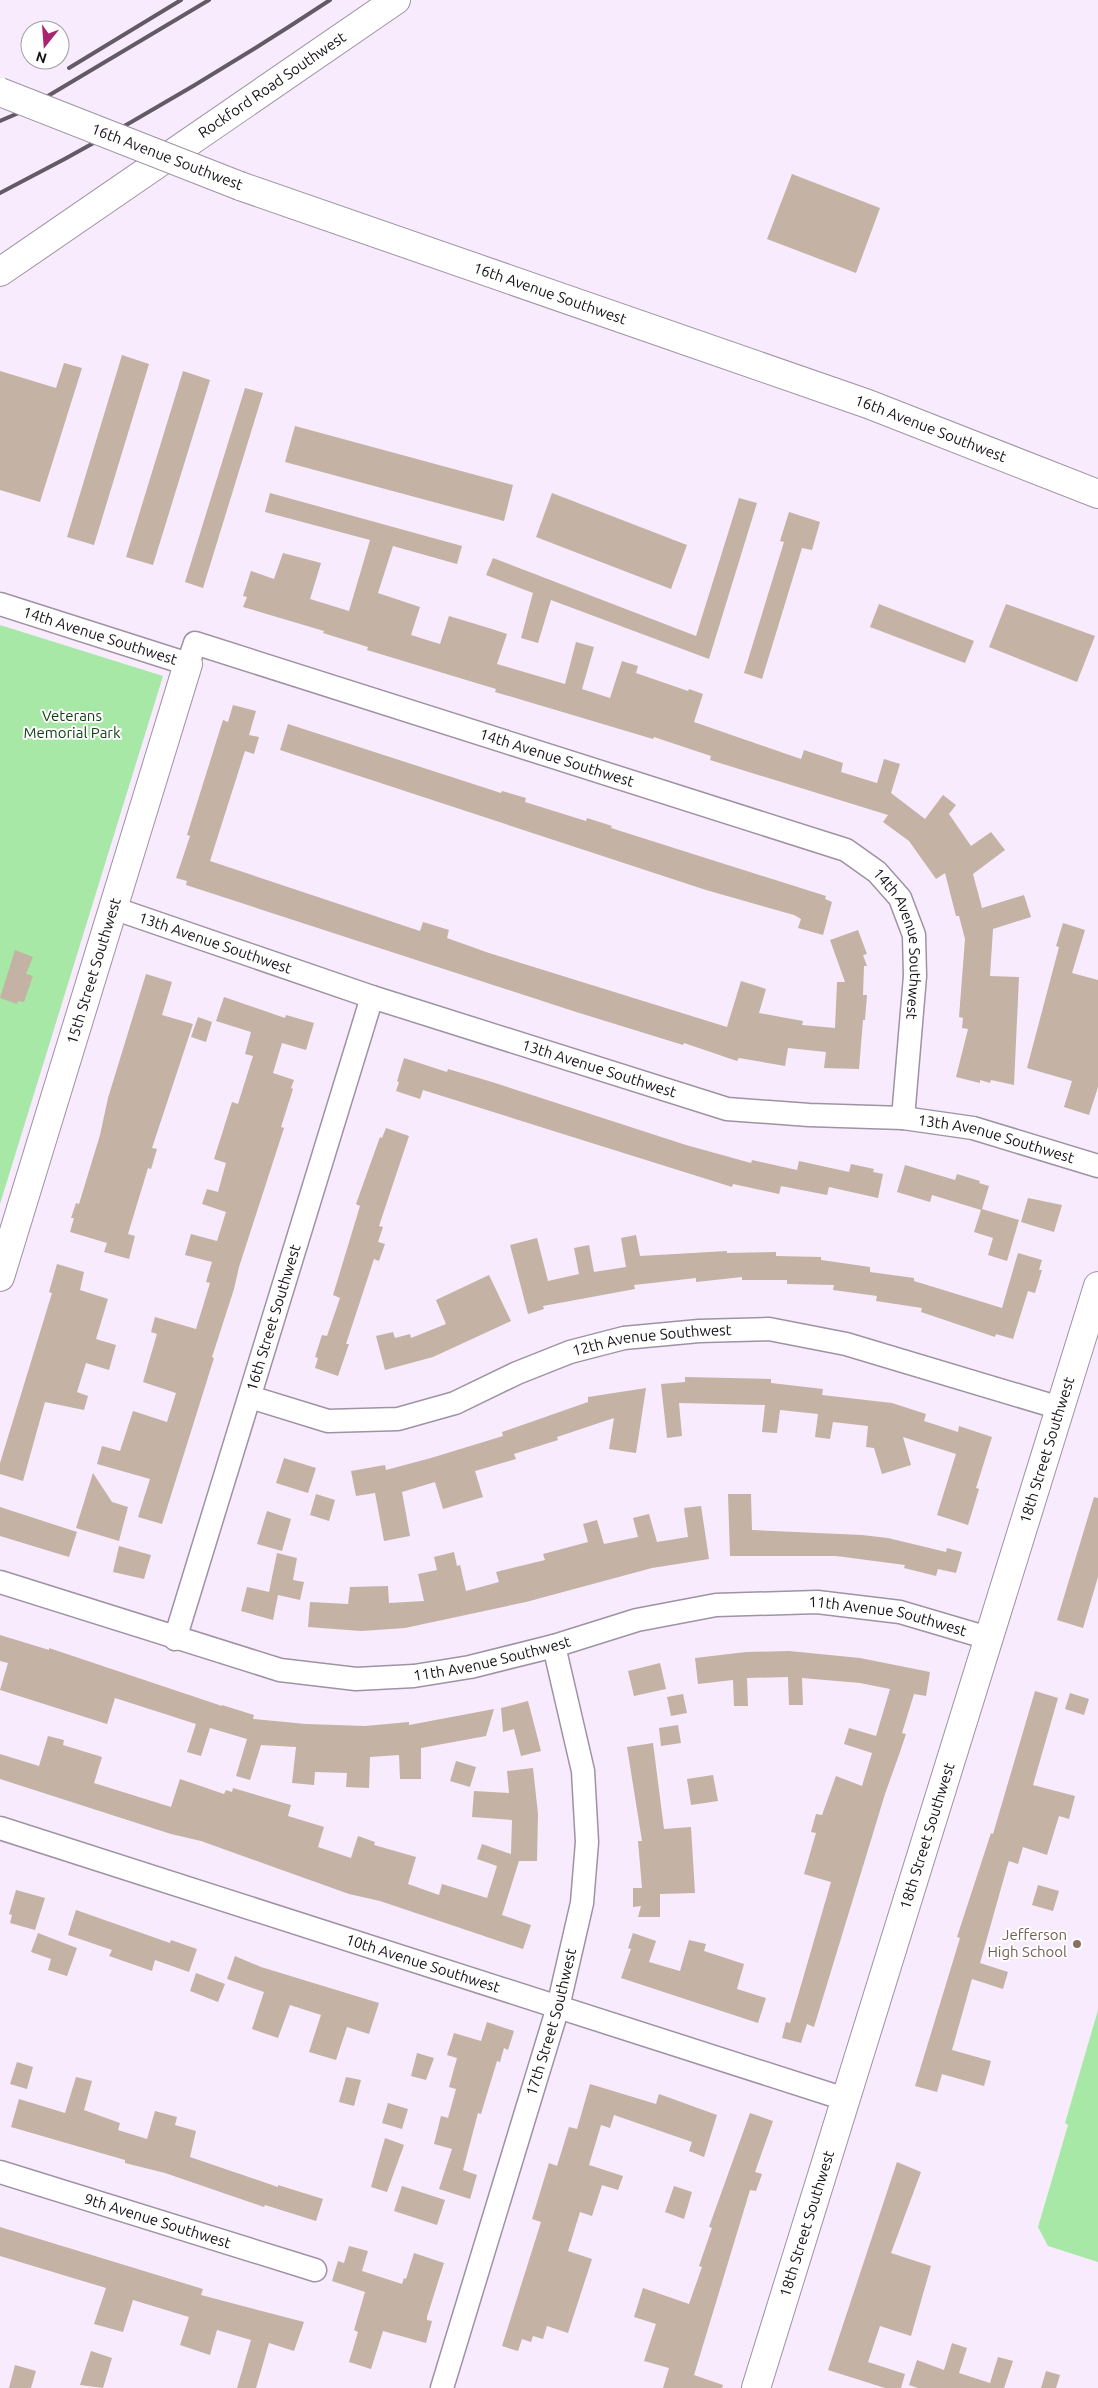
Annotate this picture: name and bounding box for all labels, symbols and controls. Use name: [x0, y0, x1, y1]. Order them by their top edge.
north arrow: [20, 20, 70, 70]
street label: Rockford Road Southwest: [195, 28, 349, 141]
text: N: [34, 48, 49, 67]
street label: 16th Avenue Southwest: [89, 120, 245, 193]
street label: 16th Avenue Southwest: [471, 259, 629, 328]
street label: 16th Avenue Southwest: [853, 391, 1009, 465]
street label: 14th Avenue Southwest: [21, 603, 180, 668]
park label: Veterans Memorial Park: [23, 707, 121, 741]
street label: 14th Avenue Southwest: [478, 725, 636, 790]
street label: 14th Avenue Southwest: [870, 864, 924, 1020]
street label: 15th Street Southwest: [63, 896, 124, 1046]
street label: 13th Avenue Southwest: [136, 908, 294, 977]
street label: 13th Avenue Southwest: [520, 1036, 679, 1101]
street label: 13th Avenue Southwest: [917, 1111, 1077, 1166]
street label: 16th Street Southwest: [243, 1242, 304, 1393]
street label: 12th Avenue Southwest: [570, 1321, 732, 1359]
street label: 18th Street Southwest: [1016, 1375, 1077, 1525]
street label: 11th Avenue Southwest: [808, 1593, 969, 1639]
street label: 11th Avenue Southwest: [412, 1632, 573, 1684]
street label: 18th Street Southwest: [896, 1761, 958, 1911]
place label: Jefferson High School: [987, 1926, 1067, 1960]
street label: 10th Avenue Southwest: [344, 1930, 502, 1996]
marker: Jefferson High School: [1071, 1938, 1083, 1950]
street label: 17th Street Southwest: [522, 1947, 579, 2098]
street label: 18th Street Southwest: [776, 2148, 837, 2299]
street label: 9th Avenue Southwest: [82, 2190, 233, 2251]

